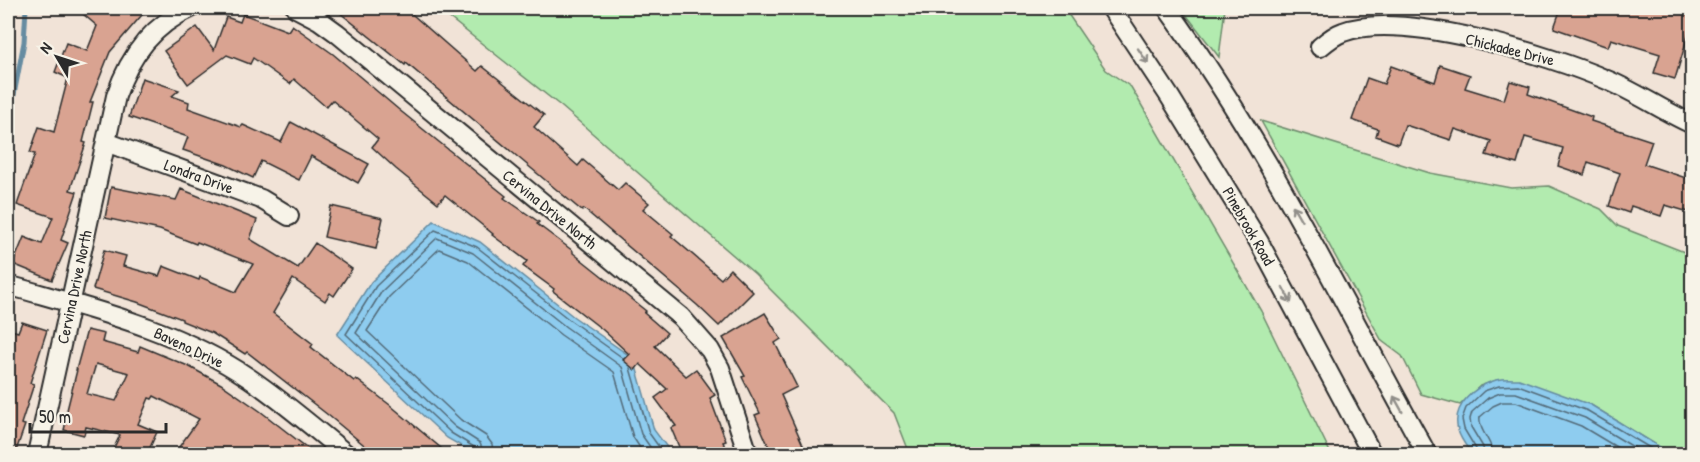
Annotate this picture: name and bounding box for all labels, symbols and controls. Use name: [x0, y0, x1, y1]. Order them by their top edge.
north arrow: [27, 27, 87, 87]
street label: Chickadee Drive: [1463, 27, 1557, 71]
text: N: [34, 37, 57, 58]
one-way arrow: [1138, 47, 1150, 64]
street label: Londra Drive: [161, 153, 237, 199]
street label: Cervina Drive North: [498, 164, 602, 254]
street label: Pinebrook Road: [1218, 183, 1280, 269]
one-way arrow: [1291, 205, 1303, 222]
street label: Cervina Drive North: [51, 228, 97, 346]
one-way arrow: [1282, 285, 1293, 303]
street label: Baveno Drive: [151, 321, 228, 373]
one-way arrow: [1392, 395, 1403, 413]
scale bar: [30, 396, 166, 434]
text: 50 m: [39, 404, 71, 429]

